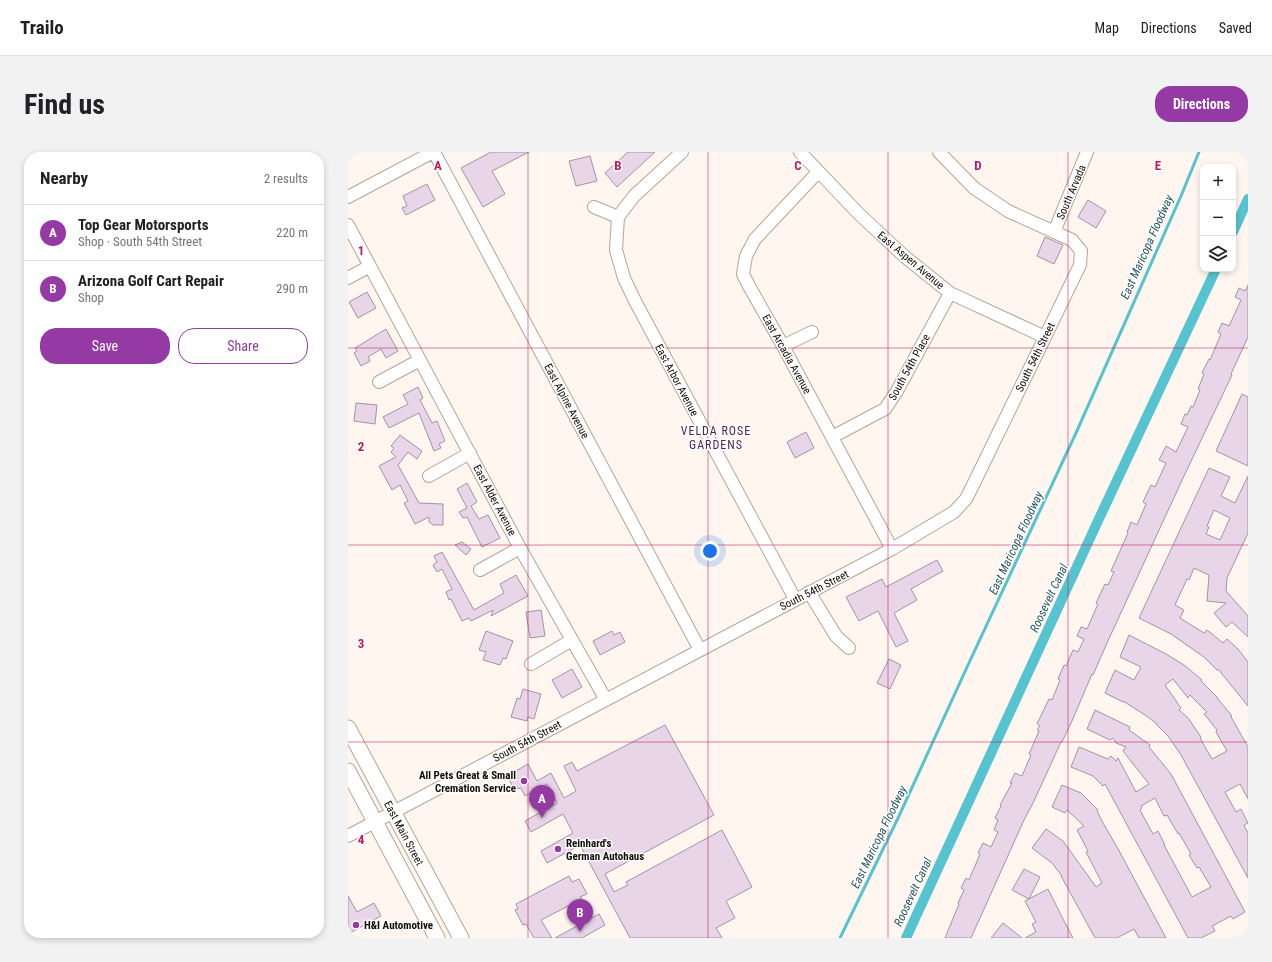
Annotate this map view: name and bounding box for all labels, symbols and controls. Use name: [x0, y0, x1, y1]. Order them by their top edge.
text: Trailo: [20, 16, 64, 39]
text: Map: [1095, 20, 1119, 36]
text: Directions: [1141, 20, 1197, 36]
text: Saved: [1219, 20, 1252, 36]
button: Directions: [1155, 86, 1248, 122]
text: Find us: [24, 88, 105, 121]
text: A: [434, 158, 442, 173]
text: B: [614, 158, 622, 173]
text: C: [794, 158, 802, 173]
text: D: [974, 158, 982, 173]
text: E: [1155, 158, 1162, 173]
street label: South Arvada: [1054, 163, 1089, 221]
map controls: [1200, 164, 1236, 272]
button: +: [1200, 164, 1236, 200]
text: Nearby: [40, 168, 88, 188]
text: 2 results: [264, 171, 308, 186]
water label: East Maricopa Floodway: [1118, 192, 1177, 301]
button: −: [1200, 200, 1236, 236]
text: Top Gear Motorsports: [78, 216, 209, 234]
text: A: [49, 225, 57, 240]
text: 220 m: [276, 225, 308, 240]
street label: East Aspen Avenue: [875, 229, 947, 292]
text: Shop · South 54th Street: [78, 234, 202, 249]
button: layers: [1200, 236, 1236, 272]
text: 1: [358, 243, 364, 258]
text: Arizona Golf Cart Repair: [78, 272, 224, 290]
text: B: [49, 281, 57, 296]
text: 290 m: [276, 281, 308, 296]
text: Shop: [78, 290, 104, 305]
street label: East Arcadia Avenue: [759, 312, 814, 396]
street label: South 54th Street: [1013, 320, 1058, 394]
button: Save: [40, 328, 170, 364]
button: Share: [178, 328, 308, 364]
street label: South 54th Place: [886, 332, 933, 403]
street label: East Arbor Avenue: [652, 342, 701, 418]
street label: East Alpine Avenue: [541, 362, 592, 441]
district label: VELDA ROSE GARDENS: [681, 424, 751, 452]
text: 2: [358, 439, 365, 454]
street label: East Alder Avenue: [470, 462, 519, 538]
water label: East Maricopa Floodway: [986, 488, 1047, 597]
your location: [700, 541, 720, 561]
water label: Roosevelt Canal: [1027, 561, 1071, 634]
street label: South 54th Street: [778, 568, 851, 613]
text: 3: [358, 636, 364, 651]
street label: South 54th Street: [491, 718, 564, 765]
place label: All Pets Great & Small Cremation Service: [419, 769, 516, 795]
marker: All Pets Great & Small Cremation Service: [519, 776, 529, 786]
water label: East Maricopa Floodway: [848, 782, 910, 891]
pin: A: [529, 785, 555, 818]
street label: East Main Street: [381, 799, 426, 868]
text: 4: [358, 832, 365, 847]
place label: Reinhard's German Autohaus: [566, 837, 644, 863]
marker: Reinhard's German Autohaus: [553, 844, 563, 854]
water label: Roosevelt Canal: [891, 855, 935, 928]
pin: B: [567, 899, 593, 932]
place label: H&I Automotive: [364, 919, 433, 932]
marker: H&I Automotive: [351, 920, 361, 930]

